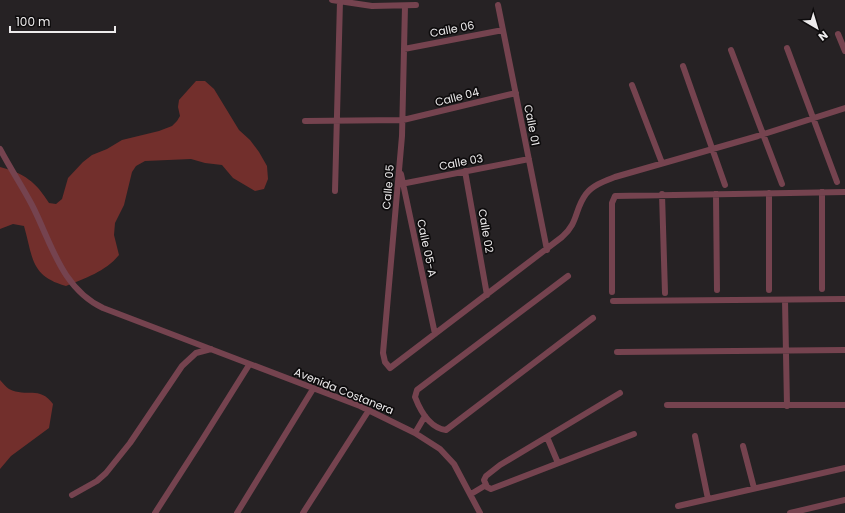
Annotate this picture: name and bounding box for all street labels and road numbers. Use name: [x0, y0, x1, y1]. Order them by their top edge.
street label: Calle 06: [428, 17, 476, 41]
street label: Calle 04: [433, 84, 481, 110]
street label: Calle 01: [520, 103, 544, 147]
street label: Calle 03: [438, 150, 484, 174]
street label: Calle 05: [378, 164, 398, 210]
street label: Calle 02: [474, 208, 498, 254]
street label: Calle 05-A: [413, 218, 441, 279]
street label: Avenida Costanera: [292, 364, 396, 418]

